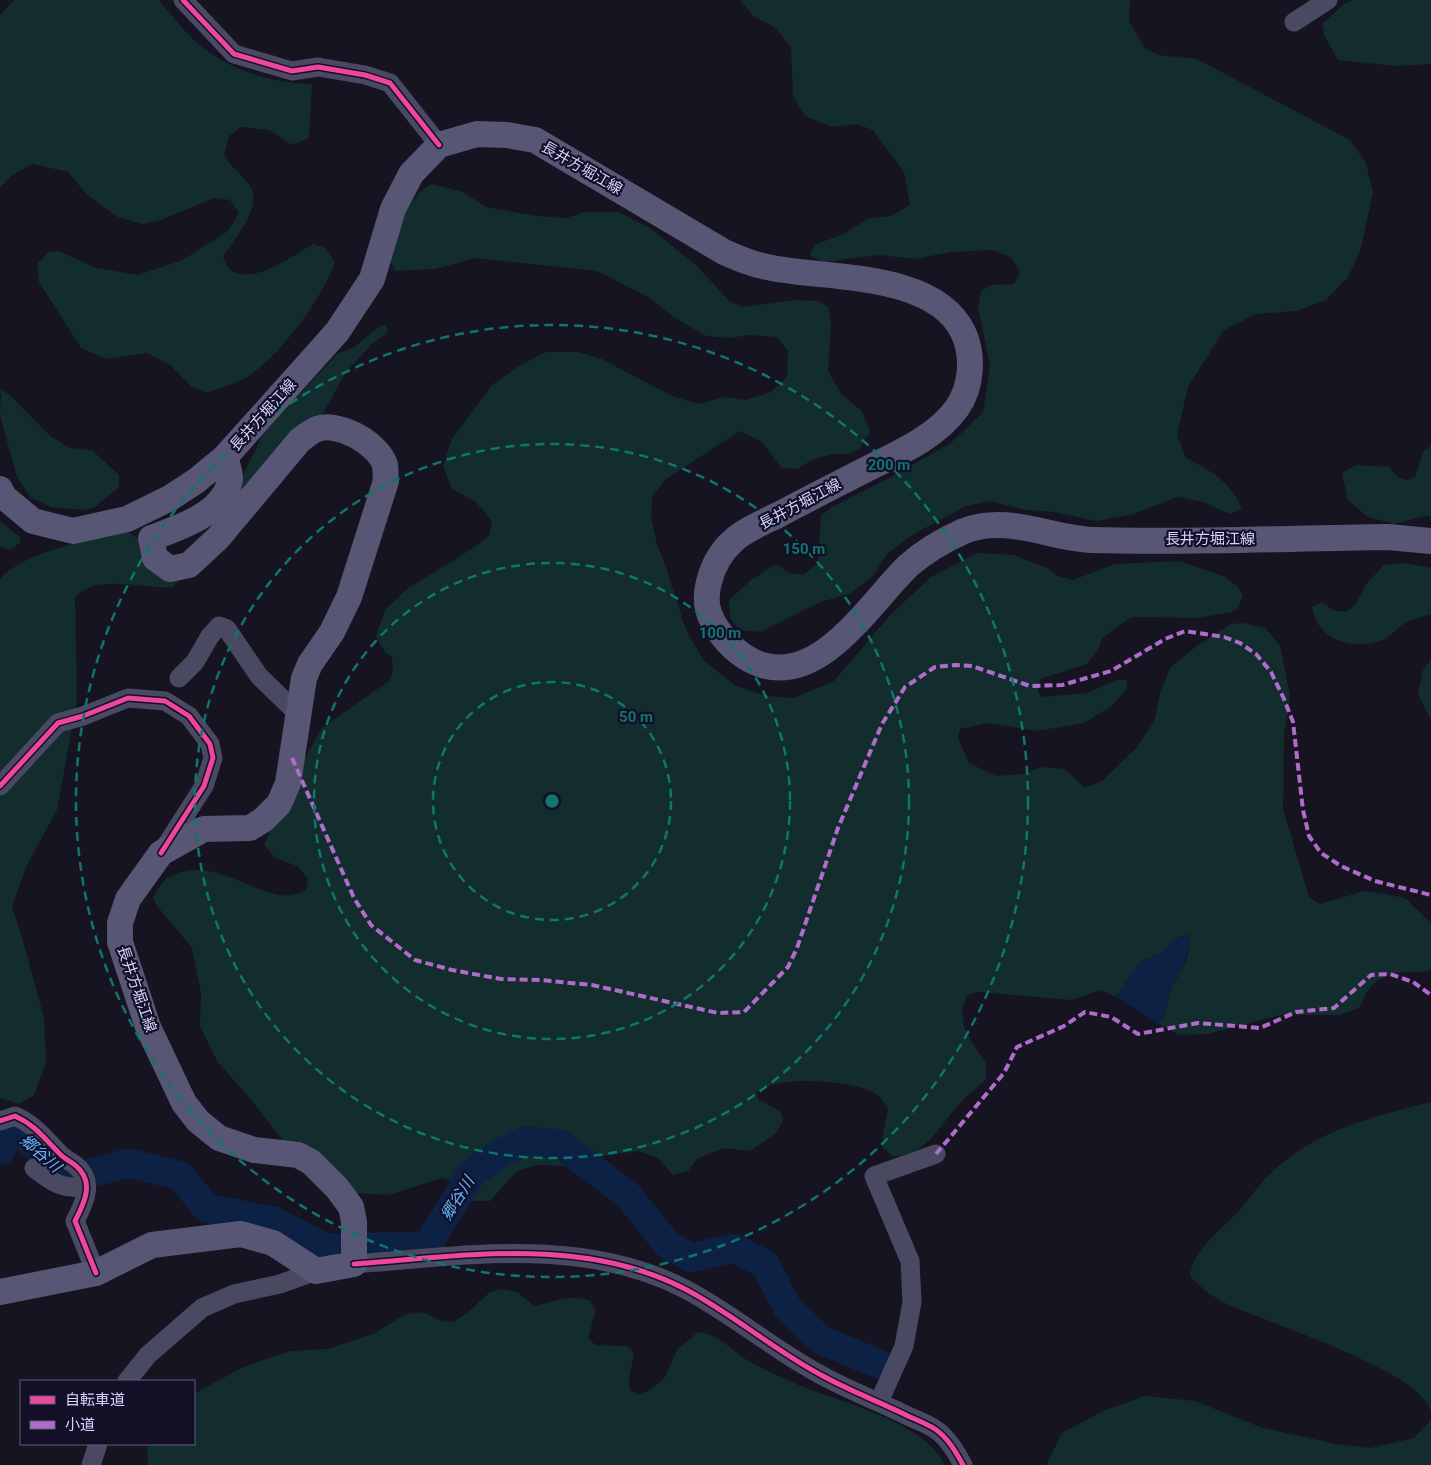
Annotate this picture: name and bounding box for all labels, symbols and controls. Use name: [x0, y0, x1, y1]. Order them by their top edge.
street label: 長井方堀江線: [539, 138, 625, 198]
street label: 長井方堀江線: [226, 376, 300, 454]
text: 200 m: [868, 456, 910, 474]
street label: 長井方堀江線: [756, 475, 844, 533]
street label: 長井方堀江線: [1165, 530, 1255, 548]
text: 150 m: [783, 540, 825, 558]
text: 100 m: [699, 624, 741, 642]
text: 50 m: [619, 708, 653, 726]
centre of rings: [543, 792, 561, 810]
street label: 長井方堀江線: [114, 944, 160, 1034]
water label: 郷谷川: [16, 1130, 67, 1178]
water label: 郷谷川: [437, 1171, 479, 1224]
legend: [20, 1380, 195, 1445]
text: 自転車道: [65, 1391, 125, 1409]
text: 小道: [65, 1416, 95, 1434]

